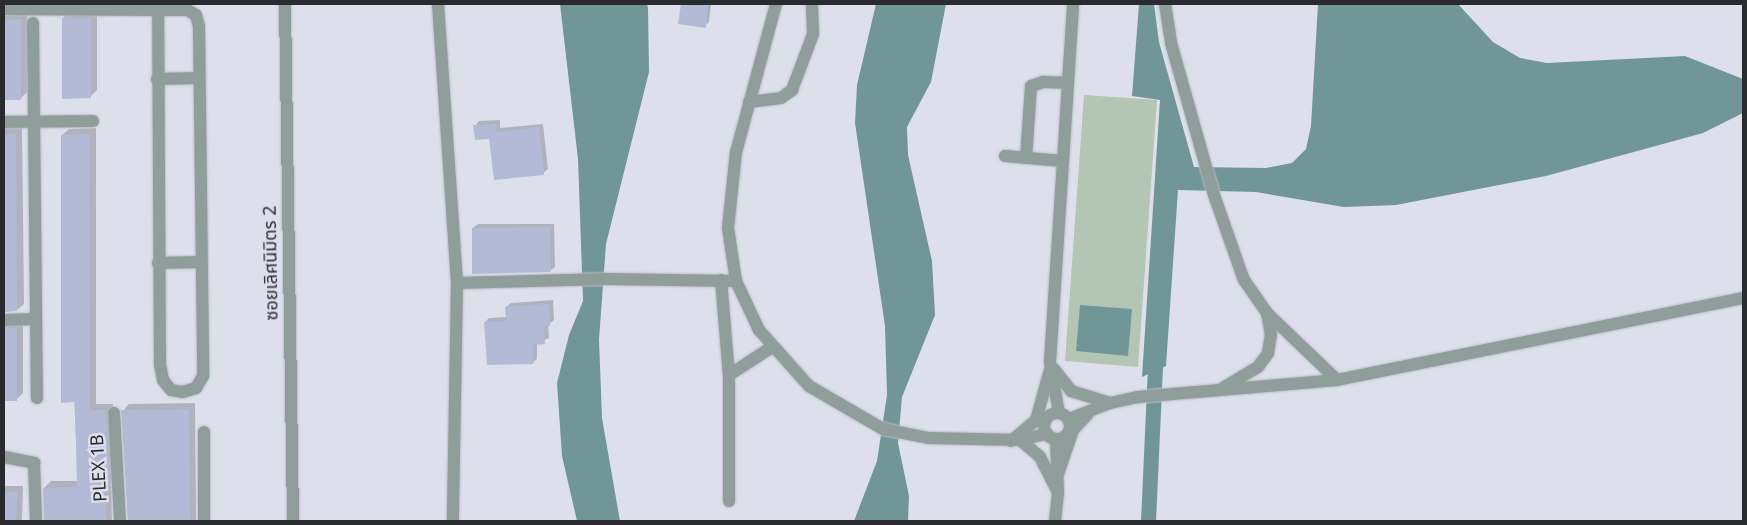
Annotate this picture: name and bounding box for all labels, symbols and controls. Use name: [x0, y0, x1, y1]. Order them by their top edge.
street label: ซอยเลิศนิมิตร 2: [260, 205, 284, 321]
street label: PLEX 1B: [87, 434, 113, 502]

